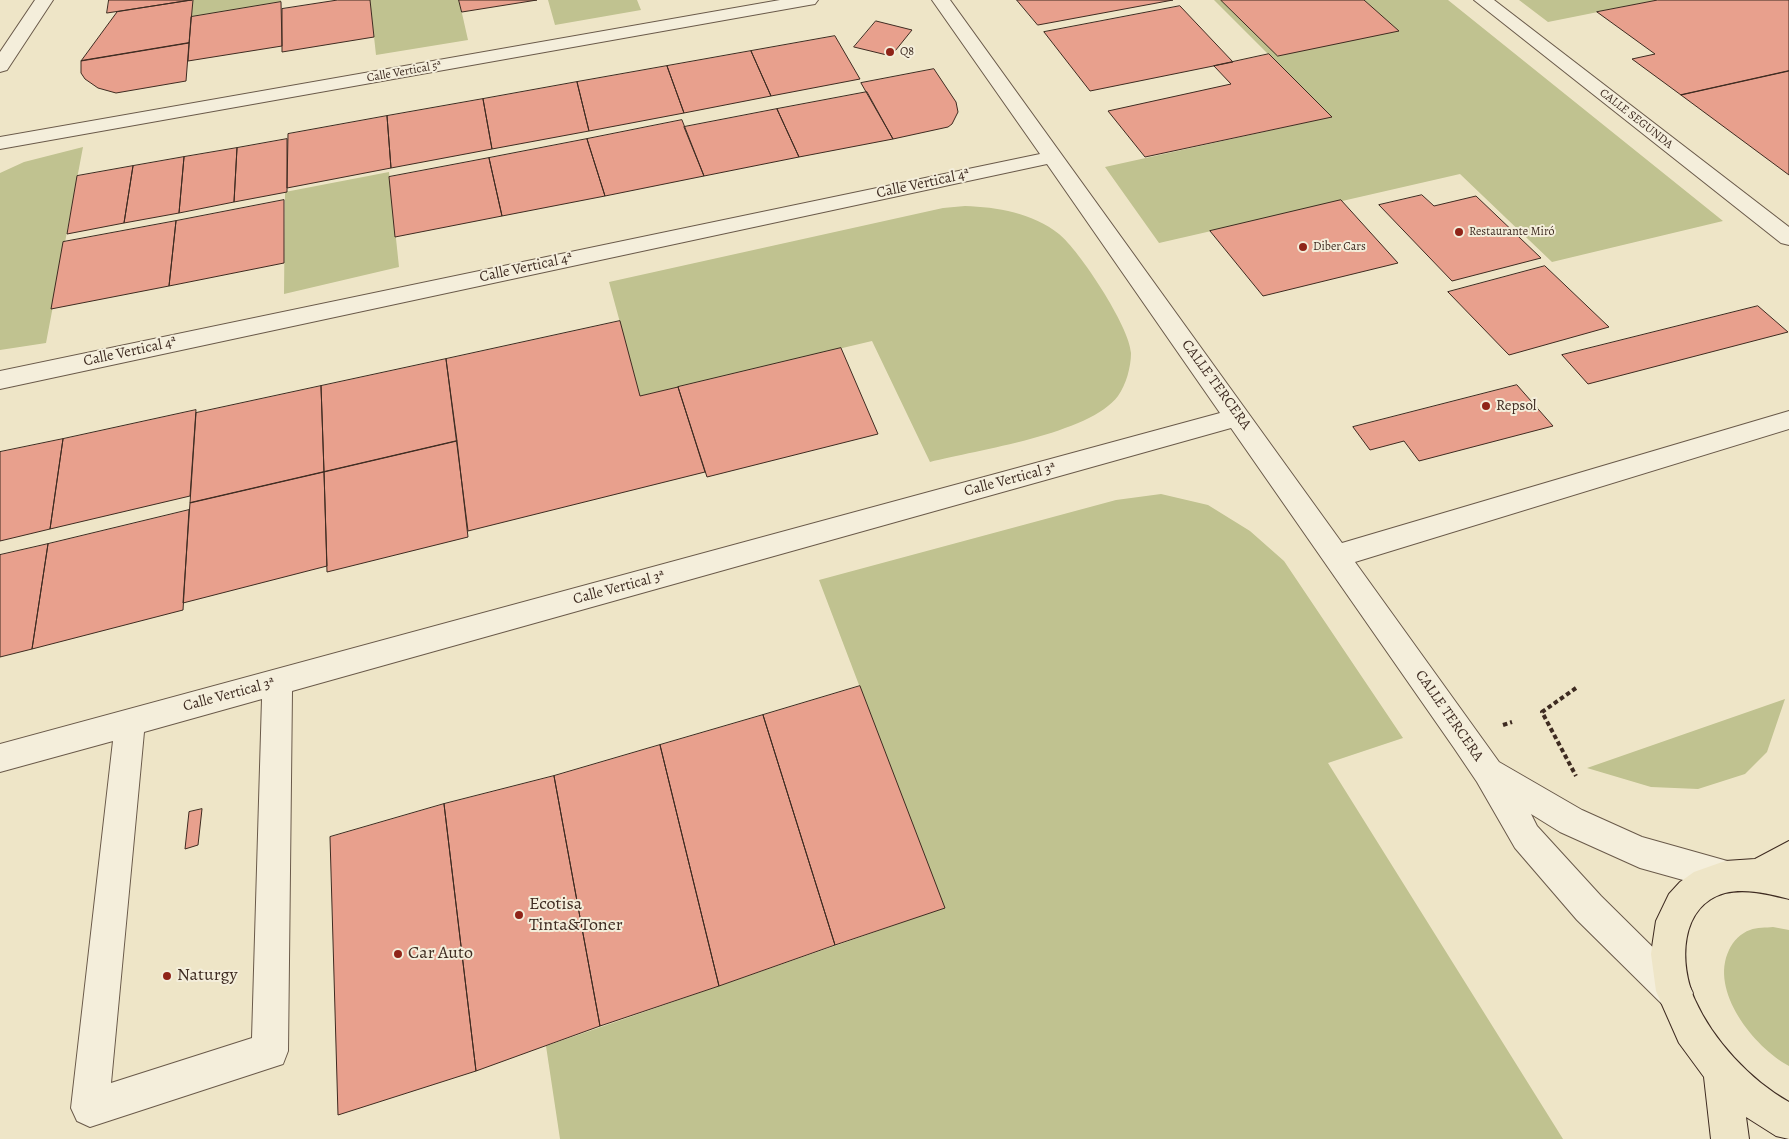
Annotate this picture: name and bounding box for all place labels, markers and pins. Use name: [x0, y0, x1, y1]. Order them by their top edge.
place label: Q8: [900, 45, 914, 59]
marker: Q8: [884, 46, 896, 58]
place label: Restaurante Miró: [1469, 225, 1554, 239]
marker: Restaurante Miró: [1453, 226, 1465, 238]
place label: Diber Cars: [1313, 240, 1366, 254]
marker: Diber Cars: [1297, 241, 1309, 253]
place label: Repsol: [1496, 397, 1537, 415]
marker: Repsol: [1480, 400, 1492, 412]
place label: Ecotisa Tinta&Toner: [529, 894, 623, 936]
marker: Ecotisa Tinta&Toner: [513, 909, 525, 921]
place label: Car Auto: [408, 943, 473, 965]
marker: Car Auto: [392, 948, 404, 960]
place label: Naturgy: [177, 965, 238, 987]
marker: Naturgy: [161, 970, 173, 982]

